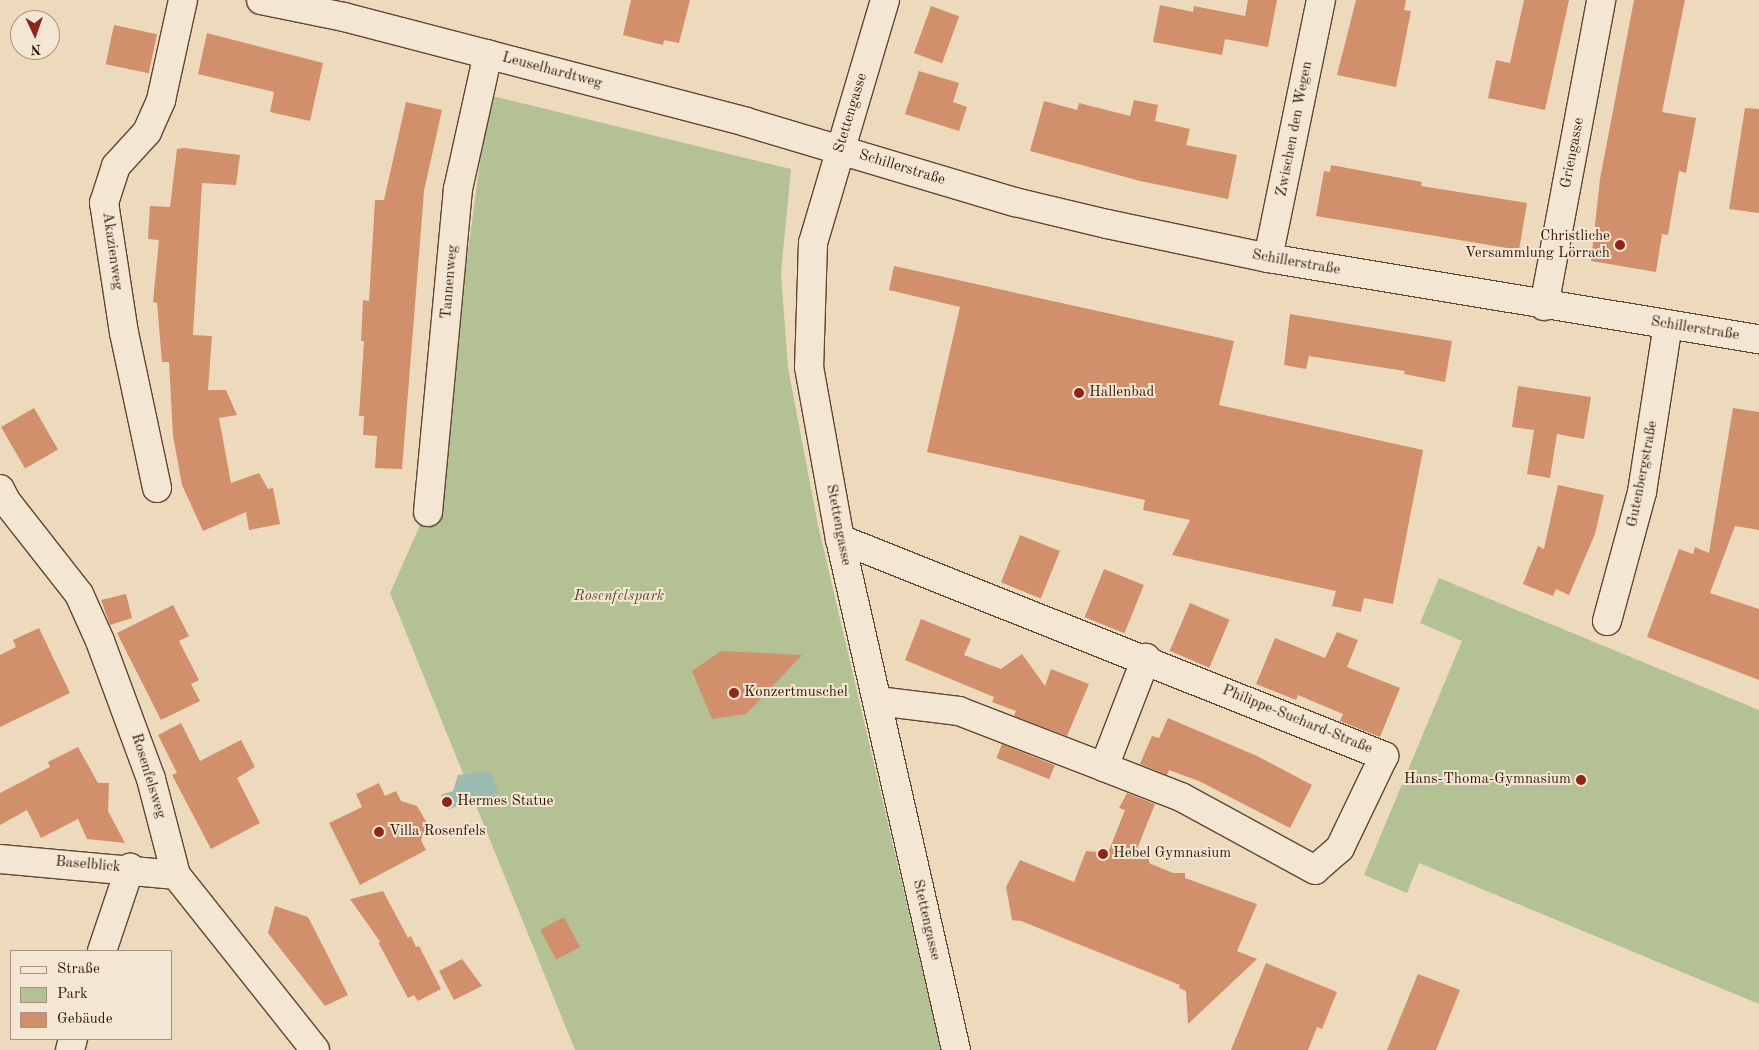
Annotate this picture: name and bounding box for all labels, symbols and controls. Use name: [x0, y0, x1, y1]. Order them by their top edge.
north arrow: [10, 10, 60, 60]
text: N: [30, 42, 41, 56]
street label: Leuselhardtweg: [500, 49, 604, 93]
street label: Zwischen den Wegen: [1273, 60, 1317, 198]
street label: Stettengasse: [830, 71, 872, 155]
street label: Griengasse: [1557, 116, 1589, 190]
street label: Schillerstraße: [857, 146, 947, 190]
street label: Akazienweg: [98, 211, 126, 291]
place label: Christliche Versammlung Lörrach: [1465, 227, 1610, 262]
marker: Christliche Versammlung Lörrach: [1614, 239, 1626, 251]
street label: Tannenweg: [438, 244, 462, 320]
street label: Schillerstraße: [1250, 246, 1342, 280]
street label: Schillerstraße: [1649, 313, 1741, 345]
place label: Hallenbad: [1089, 384, 1154, 402]
marker: Hallenbad: [1073, 387, 1085, 399]
street label: Gutenbergstraße: [1624, 419, 1662, 529]
street label: Stettengasse: [821, 483, 855, 567]
park label: Rosenfelspark: [574, 588, 664, 606]
street label: Philippe-Suchard-Straße: [1219, 682, 1375, 758]
place label: Konzertmuschel: [744, 684, 848, 702]
marker: Konzertmuschel: [728, 687, 740, 699]
street label: Rosenfelsweg: [127, 731, 169, 821]
place label: Hans-Thoma-Gymnasium: [1404, 771, 1571, 789]
marker: Hans-Thoma-Gymnasium: [1575, 774, 1587, 786]
place label: Hermes Statue: [457, 793, 554, 811]
marker: Hermes Statue: [441, 796, 453, 808]
place label: Villa Rosenfels: [389, 823, 486, 841]
marker: Villa Rosenfels: [373, 826, 385, 838]
place label: Hebel Gymnasium: [1113, 845, 1231, 863]
marker: Hebel Gymnasium: [1097, 848, 1109, 860]
street label: Baselblick: [55, 853, 121, 877]
street label: Stettengasse: [908, 878, 944, 962]
legend: [10, 950, 172, 1040]
text: Straße: [57, 962, 100, 977]
text: Park: [57, 987, 88, 1002]
text: Gebäude: [57, 1012, 113, 1027]

